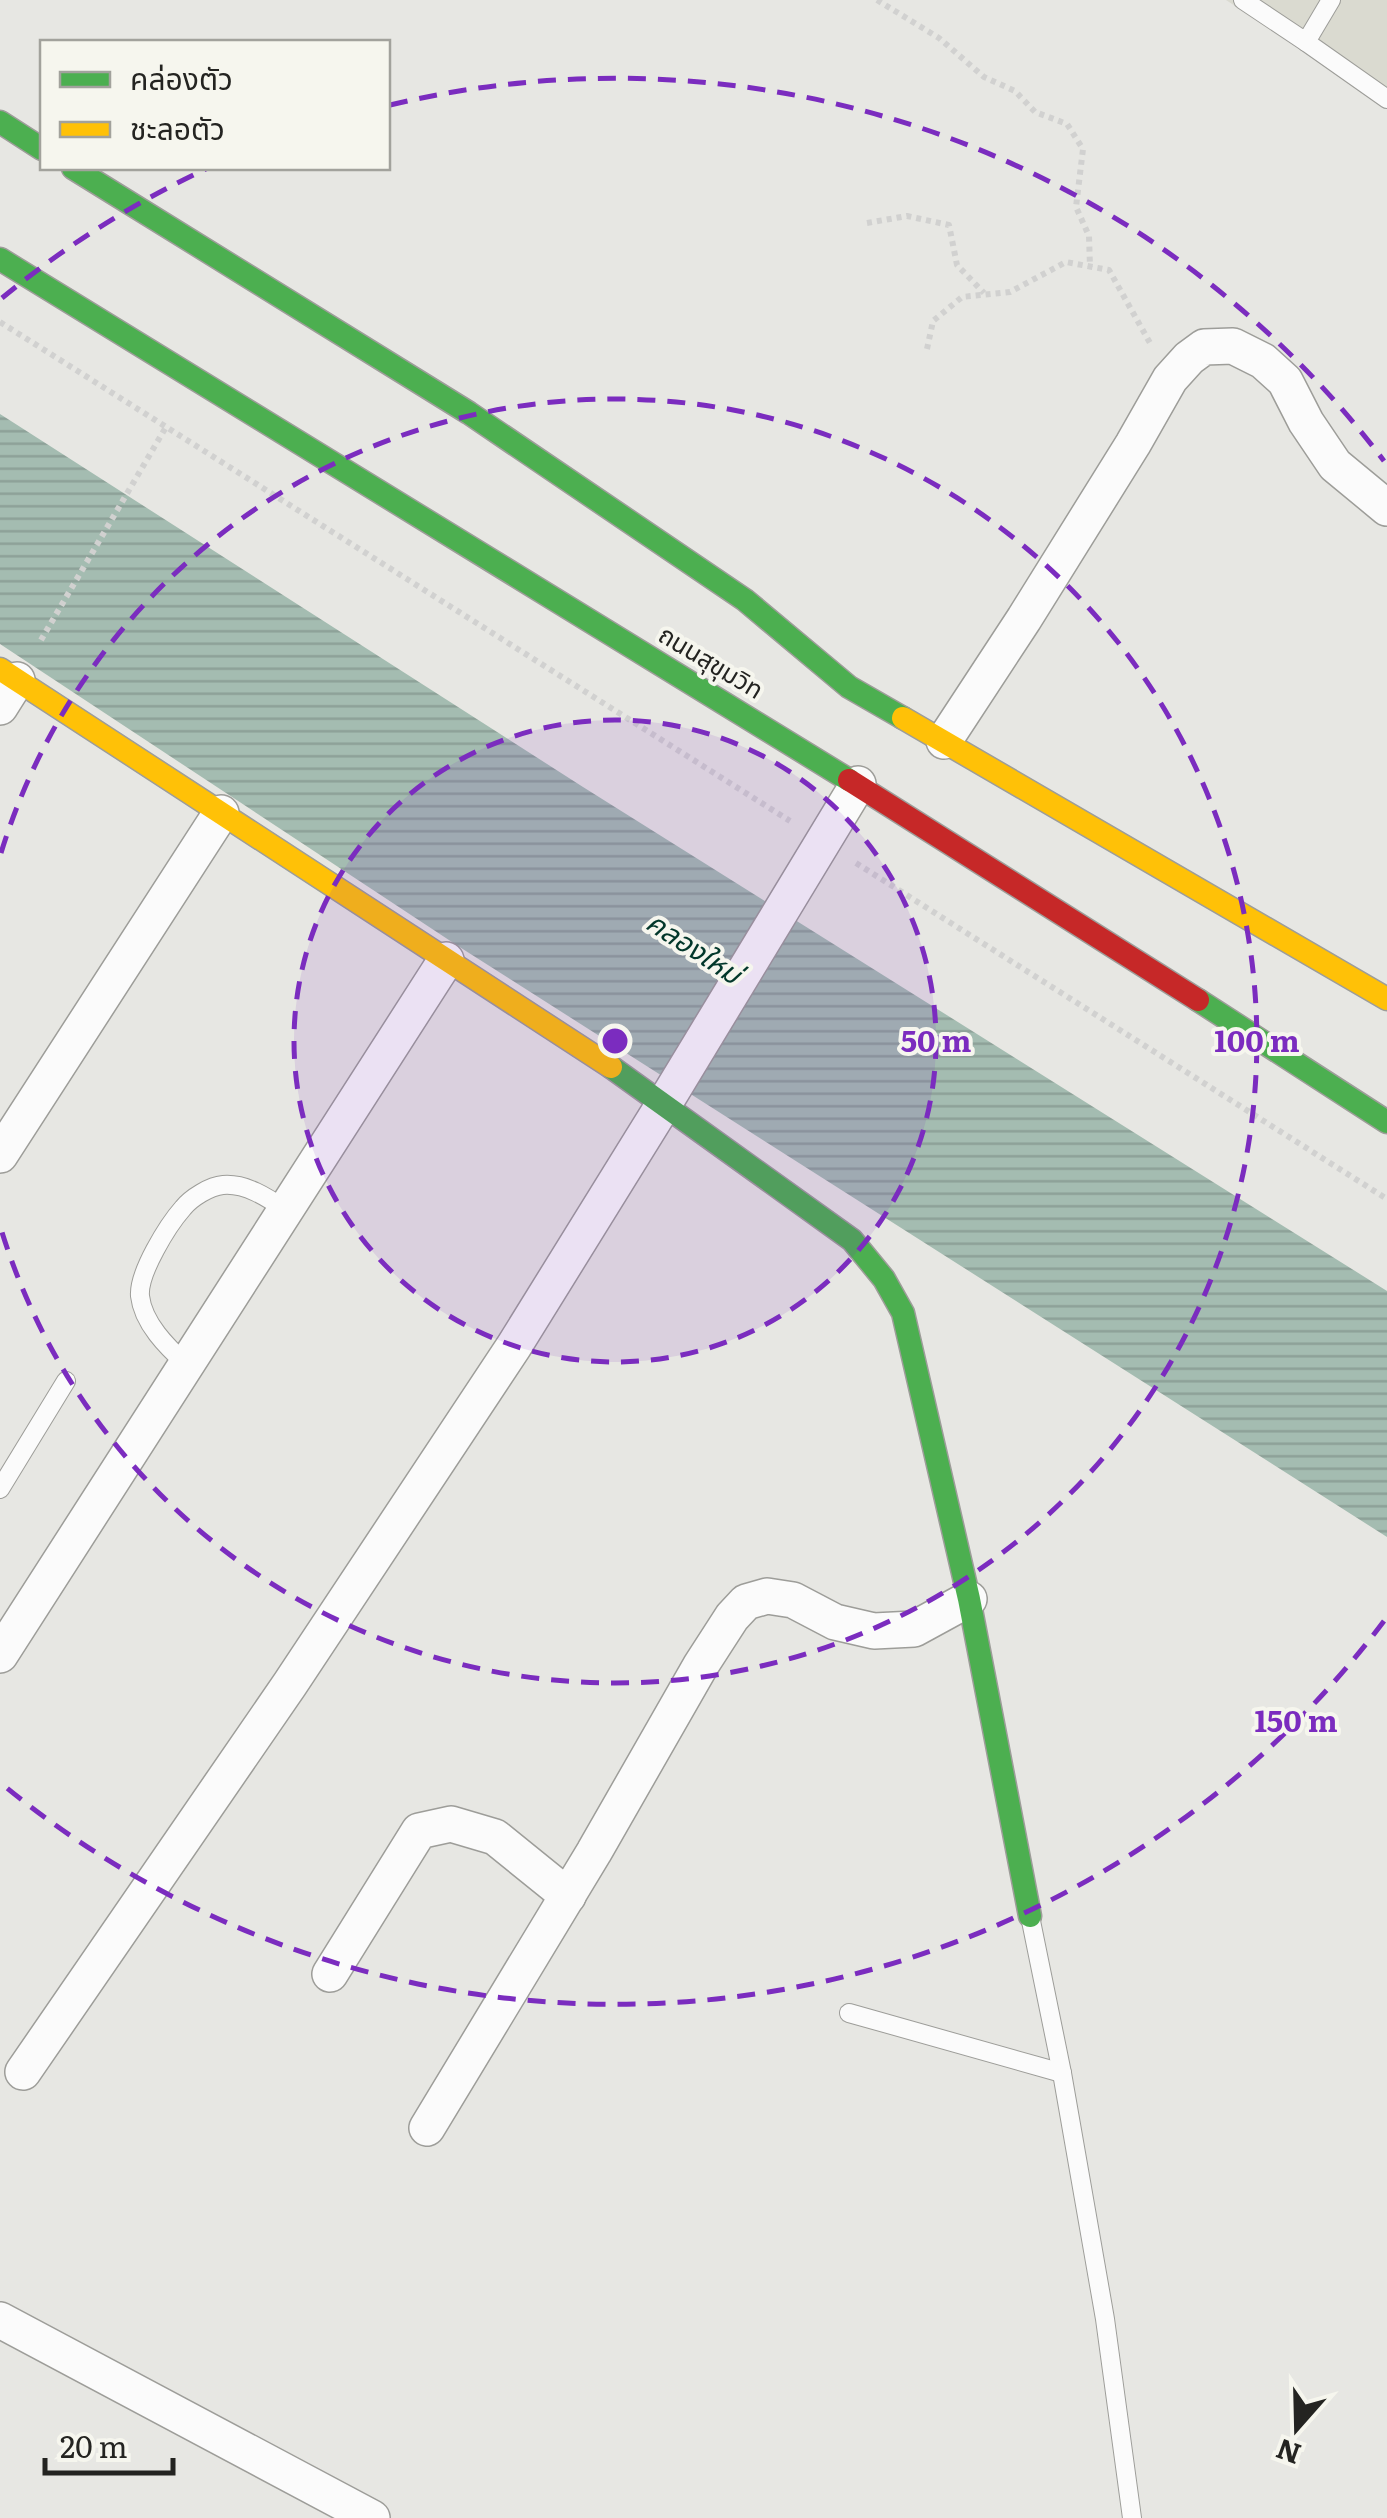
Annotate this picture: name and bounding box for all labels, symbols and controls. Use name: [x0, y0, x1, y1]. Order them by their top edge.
legend: [40, 40, 390, 170]
text: คล่องตัว: [130, 55, 233, 99]
text: ชะลอตัว: [130, 105, 225, 149]
street label: ถนนสุขุมวิท: [652, 615, 771, 707]
water label: คลองใหม่: [639, 900, 755, 995]
text: 50 m: [901, 1017, 971, 1061]
text: 100 m: [1214, 1017, 1300, 1061]
centre of rings: [597, 1023, 633, 1059]
text: 150 m: [1254, 1697, 1338, 1741]
north arrow: [1247, 2378, 1347, 2478]
scale bar: [45, 2413, 172, 2475]
text: 20 m: [60, 2423, 128, 2467]
text: N: [1270, 2430, 1306, 2477]

